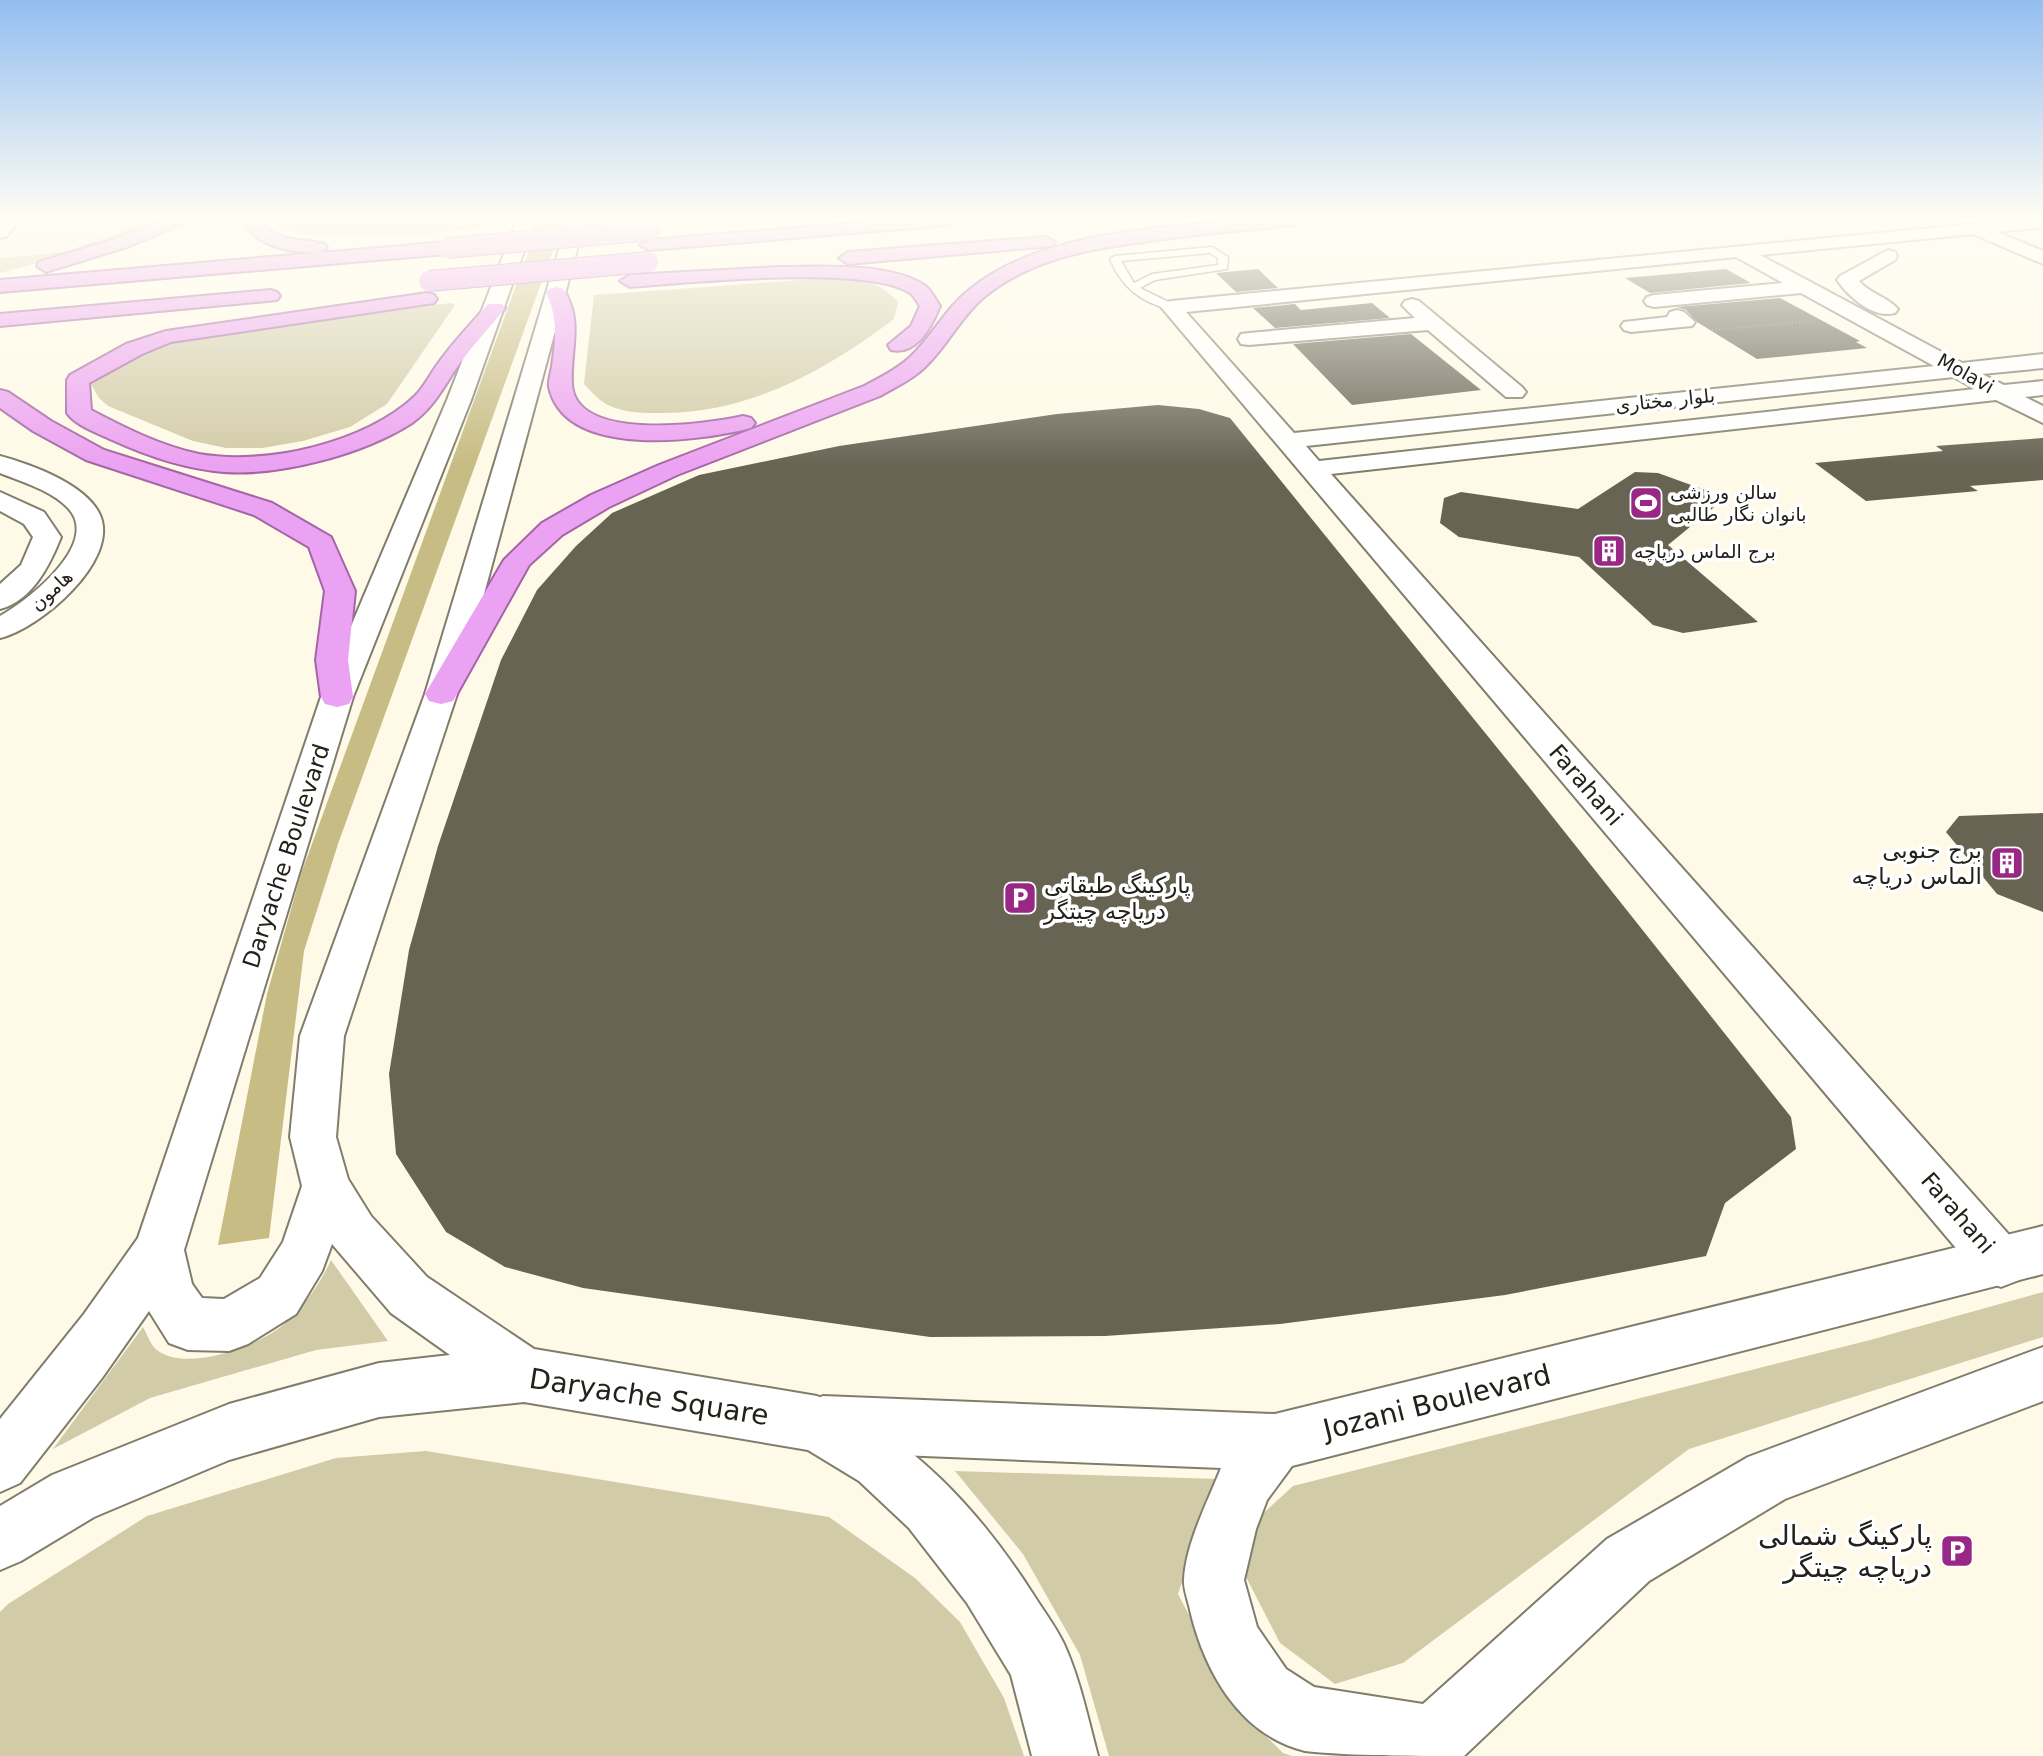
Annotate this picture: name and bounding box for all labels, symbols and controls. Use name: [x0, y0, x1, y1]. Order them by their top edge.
street label: Molavi: [1934, 348, 1998, 398]
street label: بلوار مختاری: [1614, 384, 1716, 417]
place label: سالن ورزشی بانوان نگار طالبی: [1670, 481, 1807, 526]
sports icon: سالن ورزشی بانوان نگار طالبی: [1627, 484, 1665, 522]
building icon: برج الماس دریاچه: [1590, 532, 1628, 570]
place label: برج الماس دریاچه: [1634, 540, 1776, 563]
street label: هامون: [25, 565, 77, 616]
street label: Farahani: [1544, 739, 1628, 831]
street label: Daryache Boulevard: [237, 741, 335, 971]
place label: برج جنوبی الماس دریاچه: [1852, 837, 1982, 890]
building icon: برج جنوبی الماس دریاچه: [1988, 844, 2026, 882]
place label: پارکینگ طبقاتی دریاچه چیتگر: [1043, 872, 1191, 925]
parking icon: پارکینگ طبقاتی دریاچه چیتگر: [1001, 879, 1039, 917]
street label: Farahani: [1916, 1167, 2000, 1259]
street label: Jozani Boulevard: [1318, 1358, 1554, 1447]
street label: Daryache Square: [527, 1362, 771, 1432]
place label: پارکینگ شمالی دریاچه چیتگر: [1758, 1519, 1932, 1584]
parking icon: پارکینگ شمالی دریاچه چیتگر: [1938, 1532, 1976, 1570]

